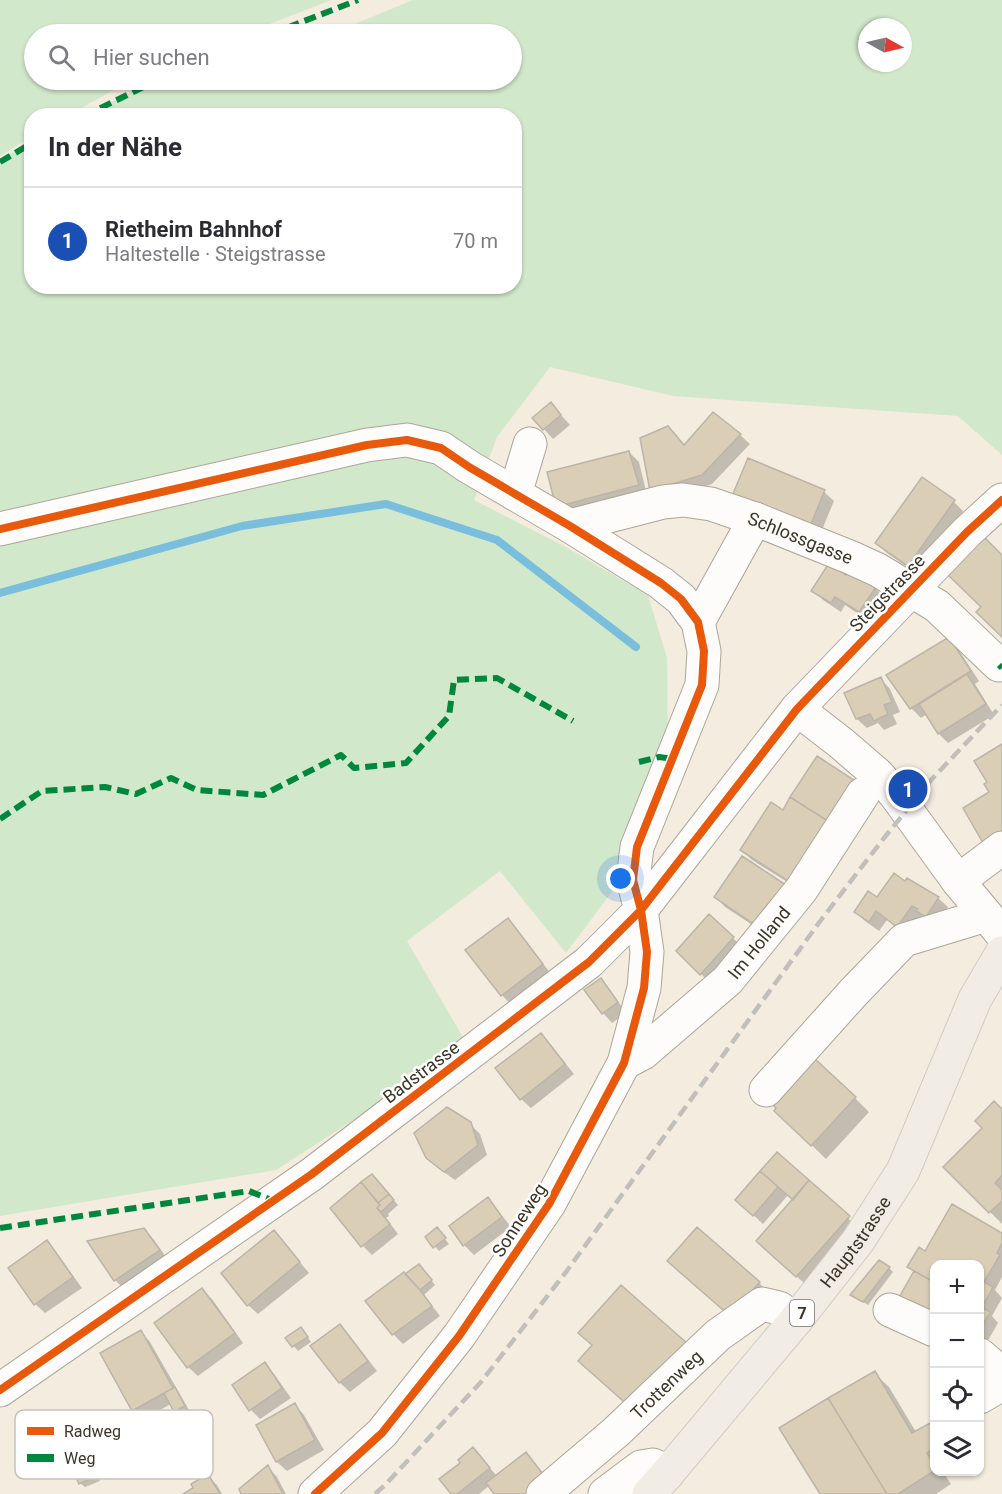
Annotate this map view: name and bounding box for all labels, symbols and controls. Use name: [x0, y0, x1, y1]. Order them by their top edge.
north arrow: [858, 18, 912, 72]
search box: [24, 24, 522, 90]
icon: search: [45, 41, 78, 74]
text: Hier suchen: [93, 45, 210, 70]
text: In der Nähe: [48, 132, 182, 162]
text: Rietheim Bahnhof: [105, 217, 282, 242]
text: 1: [62, 229, 73, 253]
text: 70 m: [453, 229, 498, 253]
text: Haltestelle · Steigstrasse: [105, 242, 326, 266]
street label: Schlossgasse: [745, 507, 856, 568]
street label: Steigstrasse: [845, 550, 929, 636]
pin: 1: [888, 766, 928, 812]
your location: [606, 864, 635, 893]
street label: Im Holland: [723, 902, 794, 983]
street label: Badstrasse: [379, 1037, 463, 1107]
street label: Sonneweg: [487, 1179, 551, 1261]
street label: Hauptstrasse: [815, 1192, 895, 1291]
map controls: [930, 1260, 984, 1476]
button: +: [930, 1260, 984, 1314]
road number: 7: [790, 1300, 814, 1326]
button: −: [930, 1314, 984, 1368]
street label: Trottenweg: [626, 1345, 706, 1423]
button: locate: [930, 1368, 984, 1422]
legend: [15, 1410, 213, 1479]
text: Radweg: [64, 1422, 121, 1441]
button: layers: [930, 1422, 984, 1476]
text: Weg: [64, 1449, 95, 1468]

